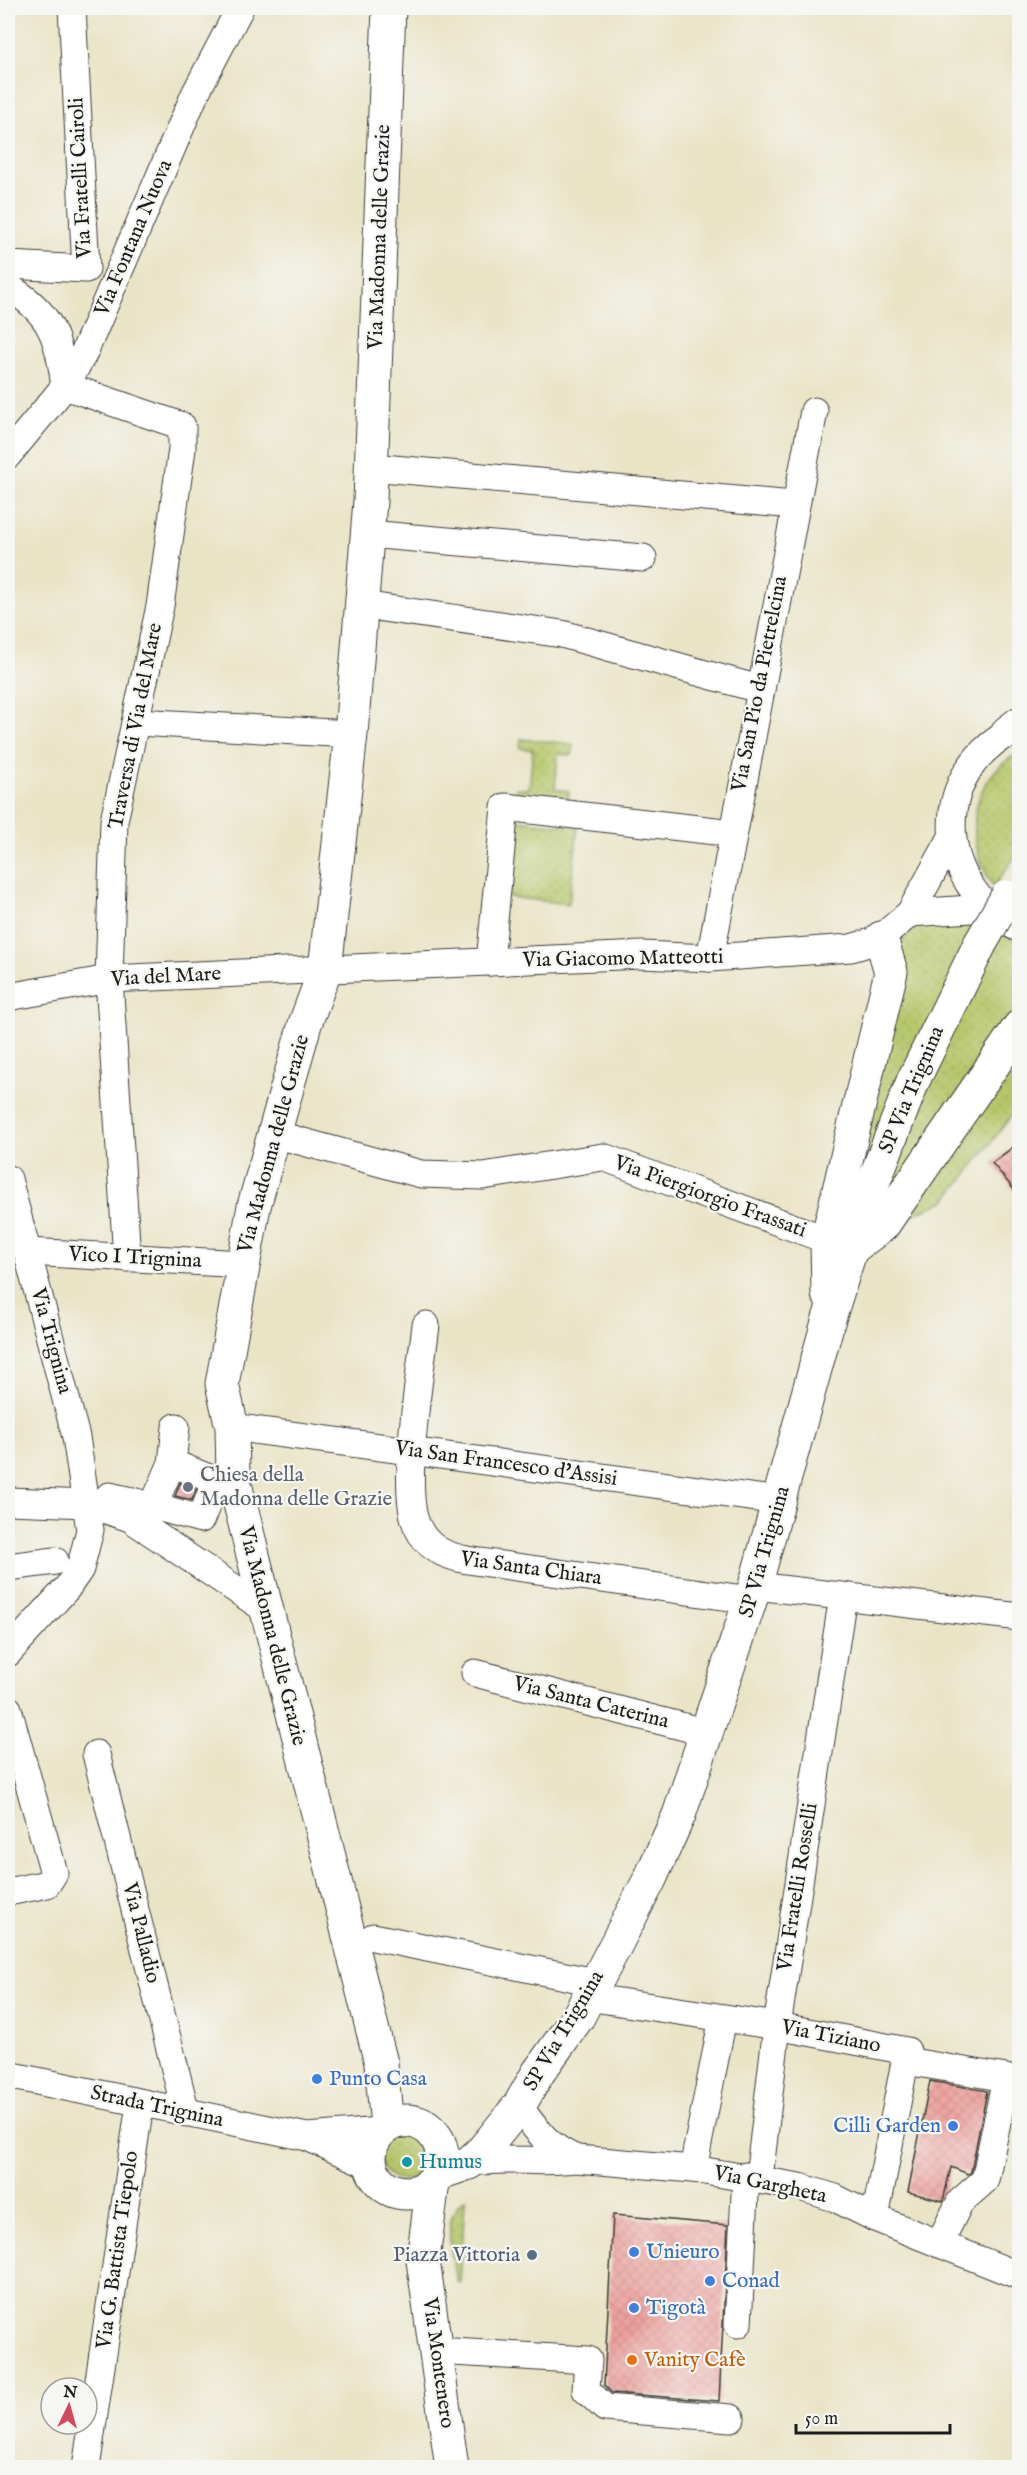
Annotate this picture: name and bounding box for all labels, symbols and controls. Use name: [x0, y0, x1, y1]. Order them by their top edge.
street label: Via Fratelli Cairoli: [63, 97, 99, 260]
street label: Via Madonna delle Grazie: [363, 124, 397, 351]
street label: Via Fontana Nuova: [88, 155, 180, 321]
street label: Via San Pio da Pietrelcina: [726, 573, 794, 795]
street label: Traversa di Via del Mare: [103, 620, 169, 831]
street label: Via Giacomo Matteotti: [521, 944, 724, 974]
street label: Via del Mare: [109, 961, 222, 993]
street label: SP Via Trignina: [873, 1021, 951, 1158]
street label: Via Madonna delle Grazie: [232, 1031, 316, 1257]
street label: Via Piergiorgio Frassati: [609, 1149, 810, 1244]
street label: Vico I Trignina: [67, 1241, 203, 1275]
street label: Via Trignina: [24, 1284, 78, 1398]
street label: Via San Francesco d'Assisi: [392, 1435, 619, 1493]
place label: Chiesa della Madonna delle Grazie: [200, 1462, 392, 1513]
marker: Chiesa della Madonna delle Grazie: [181, 1480, 195, 1494]
street label: SP Via Trignina: [733, 1482, 797, 1621]
street label: Via Madonna delle Grazie: [231, 1523, 312, 1749]
street label: Via Santa Chiara: [458, 1546, 604, 1592]
street label: Via Santa Caterina: [509, 1670, 672, 1736]
street label: Via Fratelli Rosselli: [771, 1801, 825, 1974]
street label: Via Palladio: [115, 1879, 167, 1986]
street label: SP Via Trignina: [517, 1965, 611, 2096]
street label: Via Tiziano: [778, 2014, 883, 2060]
place label: Punto Casa: [329, 2066, 428, 2093]
marker: Punto Casa: [310, 2072, 324, 2086]
street label: Strada Trignina: [88, 2080, 227, 2134]
place label: Cilli Garden: [833, 2113, 941, 2140]
marker: Cilli Garden: [946, 2119, 960, 2133]
street label: Via G. Battista Tiepolo: [91, 2149, 145, 2352]
place label: Humus: [419, 2149, 482, 2176]
marker: Humus: [400, 2155, 414, 2169]
street label: Via Gargheta: [710, 2160, 830, 2210]
place label: Unieuro: [646, 2239, 720, 2266]
place label: Piazza Vittoria: [393, 2242, 521, 2269]
marker: Unieuro: [627, 2245, 641, 2259]
marker: Piazza Vittoria: [525, 2248, 539, 2262]
place label: Conad: [722, 2268, 781, 2295]
marker: Conad: [703, 2274, 717, 2288]
street label: Via Montenero: [415, 2295, 461, 2430]
place label: Tigotà: [646, 2295, 707, 2322]
marker: Tigotà: [627, 2301, 641, 2315]
place label: Vanity Cafè: [643, 2347, 746, 2374]
marker: Vanity Cafè: [625, 2353, 639, 2367]
north arrow: [39, 2376, 99, 2436]
text: N: [61, 2382, 78, 2404]
scale bar: [796, 2397, 950, 2435]
text: 50 m: [805, 2408, 838, 2431]

